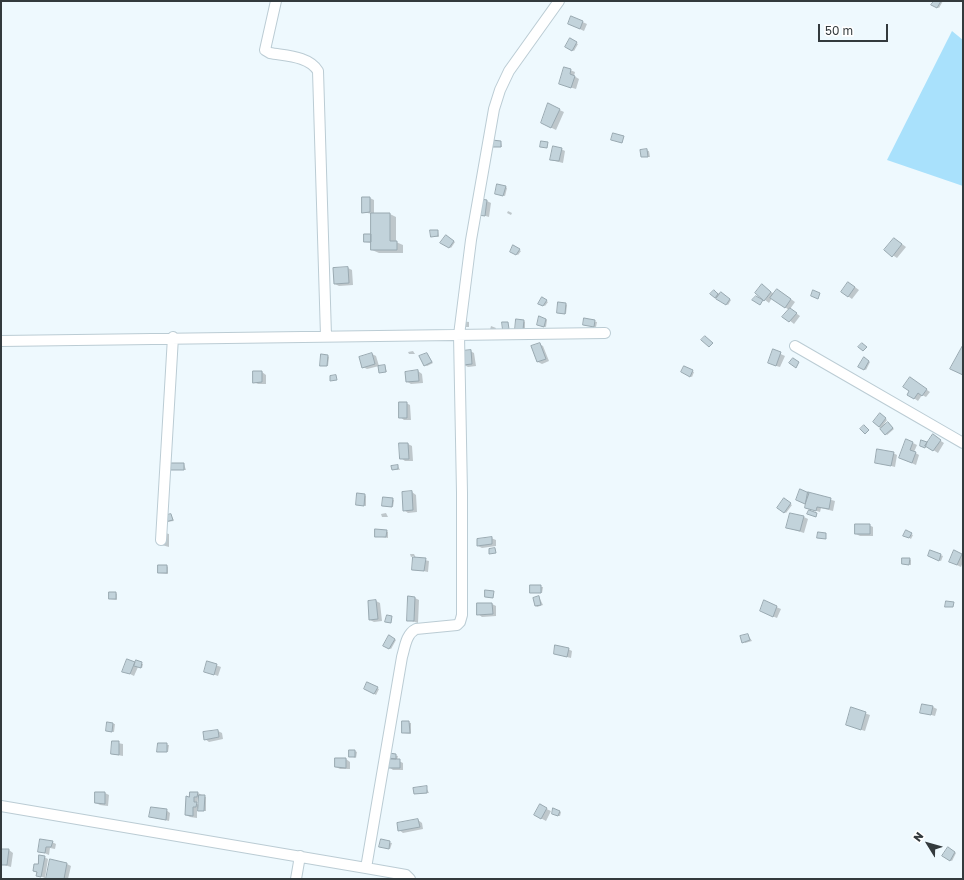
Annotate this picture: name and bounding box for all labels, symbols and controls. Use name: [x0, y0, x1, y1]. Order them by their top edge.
scale bar: [820, 16, 890, 42]
text: 50 m: [825, 23, 853, 38]
north arrow: [908, 824, 948, 864]
text: N: [910, 829, 926, 844]

